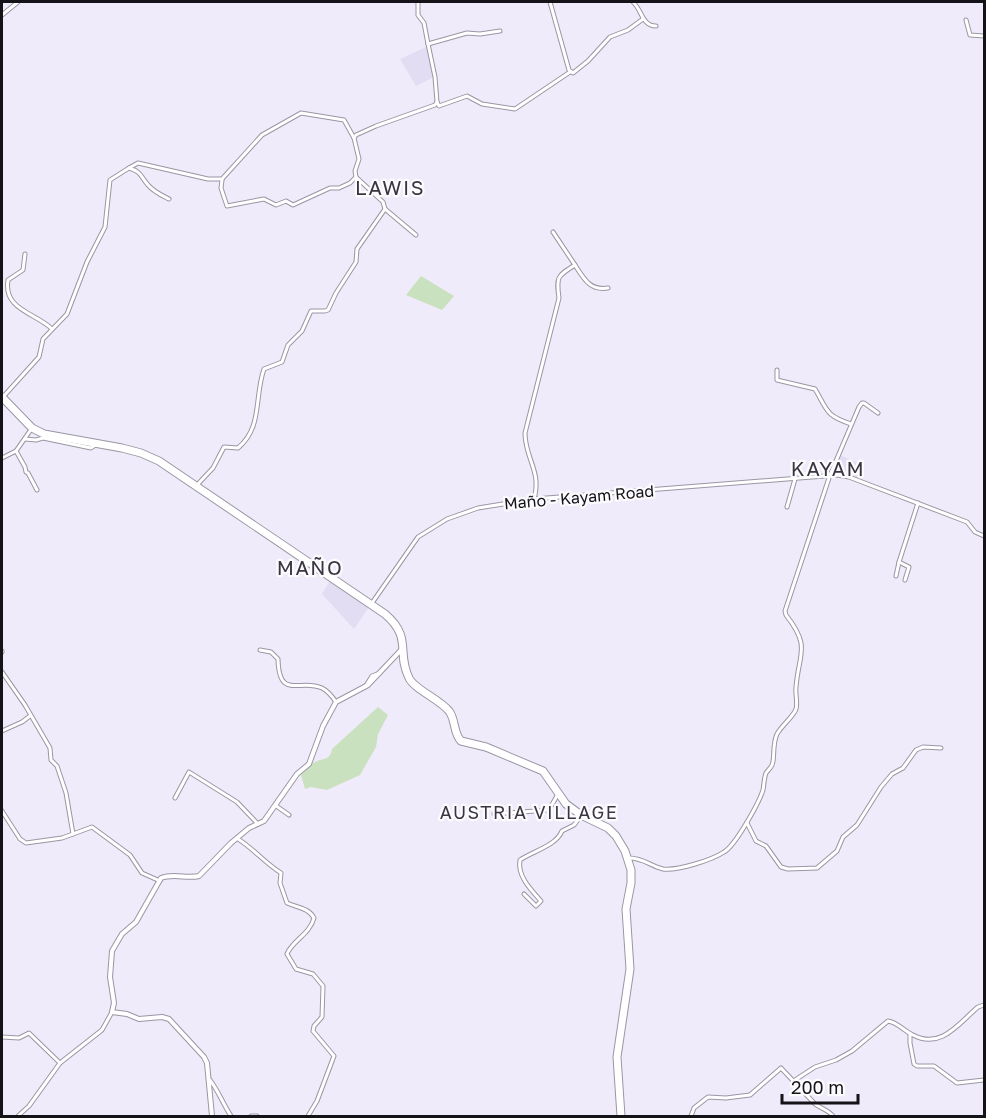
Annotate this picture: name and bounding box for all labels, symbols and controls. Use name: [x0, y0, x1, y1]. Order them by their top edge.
district label: LAWIS: [355, 175, 425, 199]
district label: KAYAM: [791, 456, 865, 480]
street label: Maño - Kayam Road: [503, 480, 655, 514]
district label: MAÑO: [277, 555, 343, 579]
district label: AUSTRIA VILLAGE: [440, 801, 618, 823]
scale bar: [782, 1067, 858, 1105]
text: 200 m: [791, 1076, 844, 1098]

